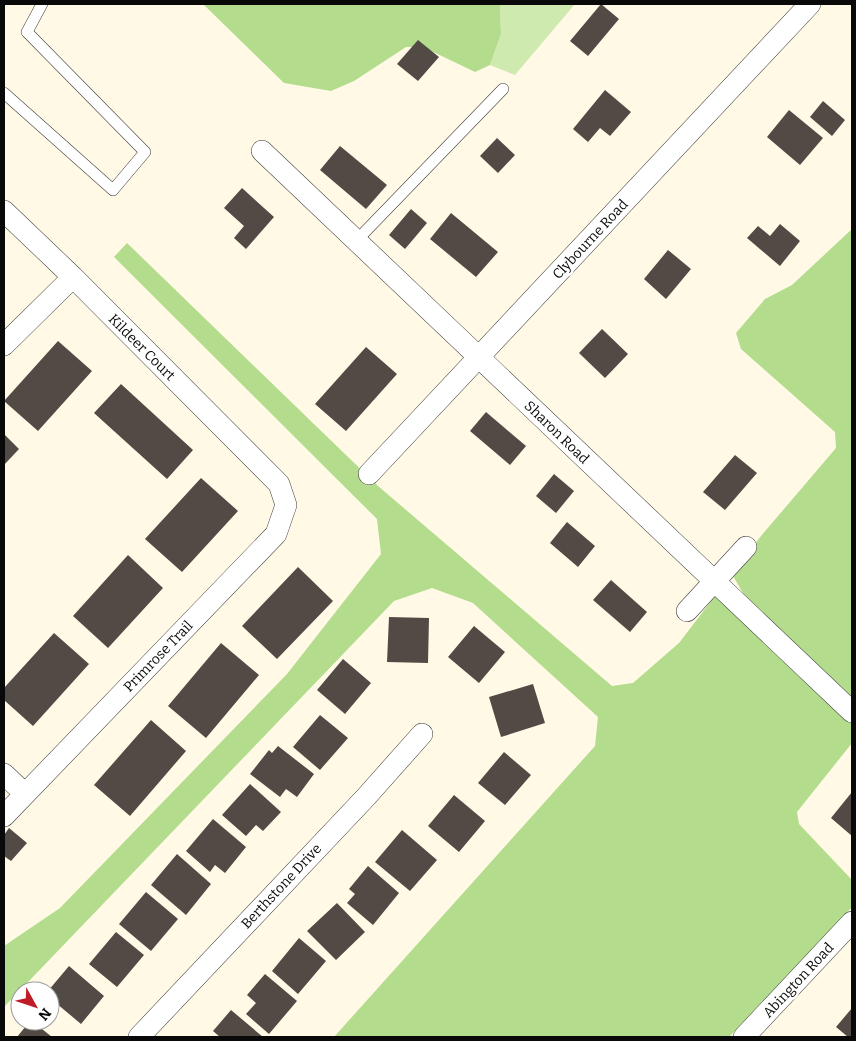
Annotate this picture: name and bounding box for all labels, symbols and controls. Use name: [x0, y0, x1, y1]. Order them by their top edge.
street label: Clybourne Road: [549, 196, 632, 283]
street label: Kildeer Court: [105, 311, 178, 384]
street label: Sharon Road: [521, 397, 593, 467]
street label: Primrose Trail: [120, 617, 197, 695]
street label: Berthstone Drive: [238, 840, 325, 932]
street label: Abington Road: [759, 939, 837, 1021]
north arrow: [10, 981, 60, 1031]
text: N: [34, 1004, 55, 1024]

